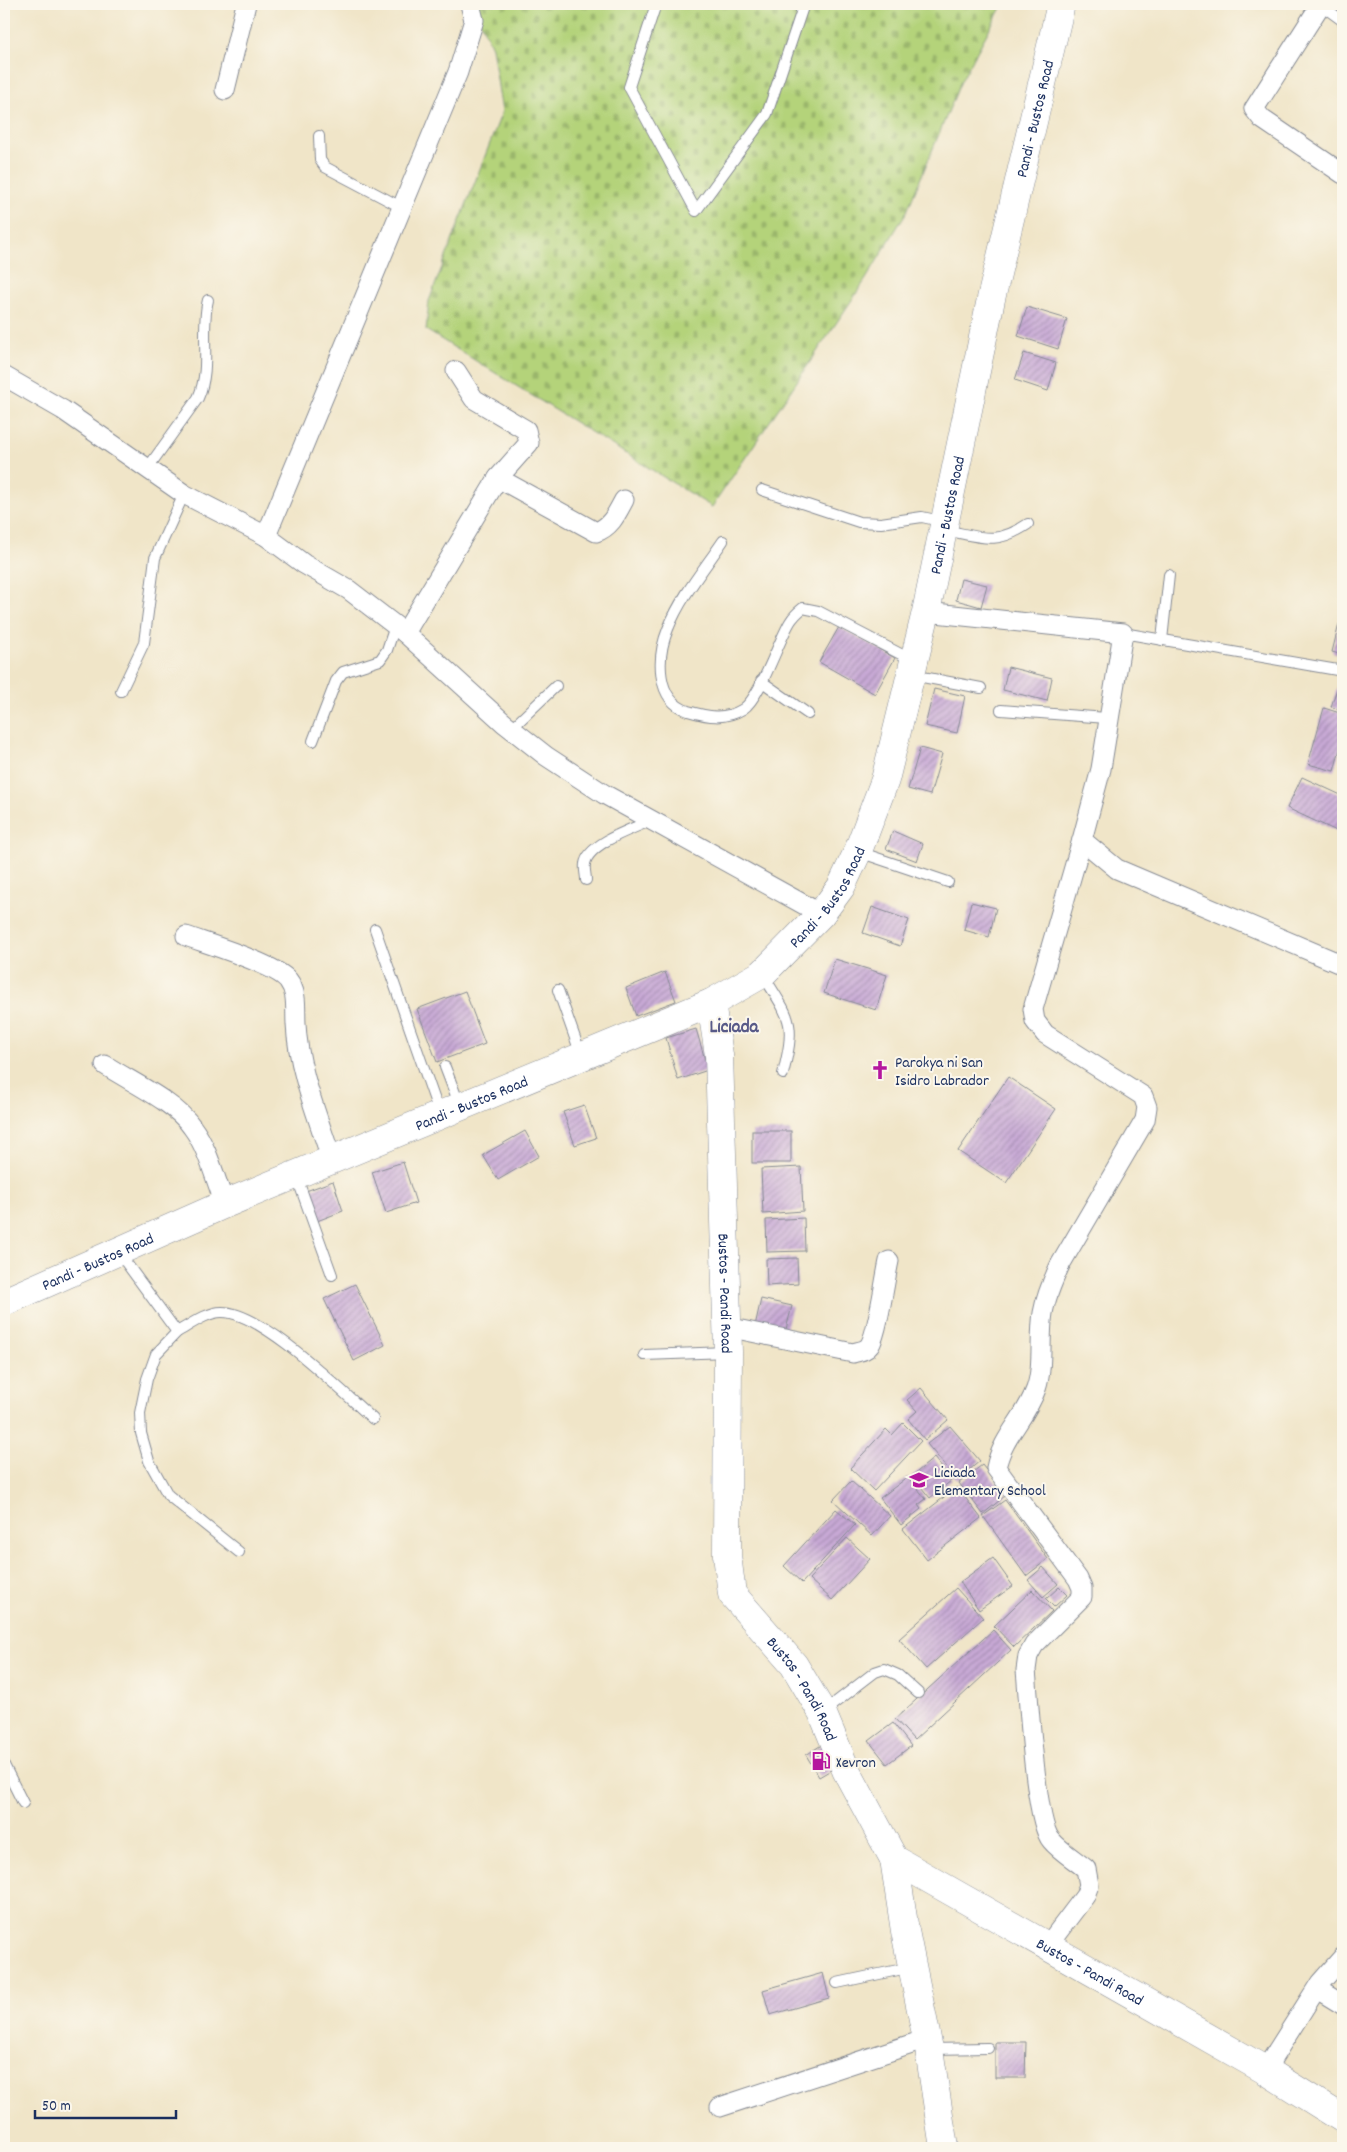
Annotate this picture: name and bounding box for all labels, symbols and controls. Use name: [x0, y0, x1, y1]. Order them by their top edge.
street label: Pandi - Bustos Road: [1011, 58, 1061, 180]
street label: Pandi - Bustos Road: [925, 454, 972, 577]
street label: Pandi - Bustos Road: [785, 844, 873, 954]
district label: Liciada: [709, 1015, 760, 1042]
place label: Parokya ni San Isidro Labrador: [895, 1052, 989, 1093]
church icon: Parokya ni San Isidro Labrador: [869, 1059, 891, 1081]
street label: Pandi - Bustos Road: [412, 1071, 532, 1138]
street label: Pandi - Bustos Road: [39, 1228, 158, 1298]
street label: Bustos - Pandi Road: [710, 1233, 737, 1354]
place label: Liciada Elementary School: [934, 1462, 1046, 1503]
school or university icon: Liciada Elementary School: [908, 1469, 930, 1491]
street label: Bustos - Pandi Road: [760, 1632, 842, 1745]
fuel station icon: Xevron: [810, 1750, 832, 1772]
place label: Xevron: [836, 1752, 876, 1775]
street label: Bustos - Pandi Road: [1031, 1933, 1147, 2013]
scale bar: [35, 2087, 176, 2119]
text: 50 m: [42, 2096, 71, 2118]

